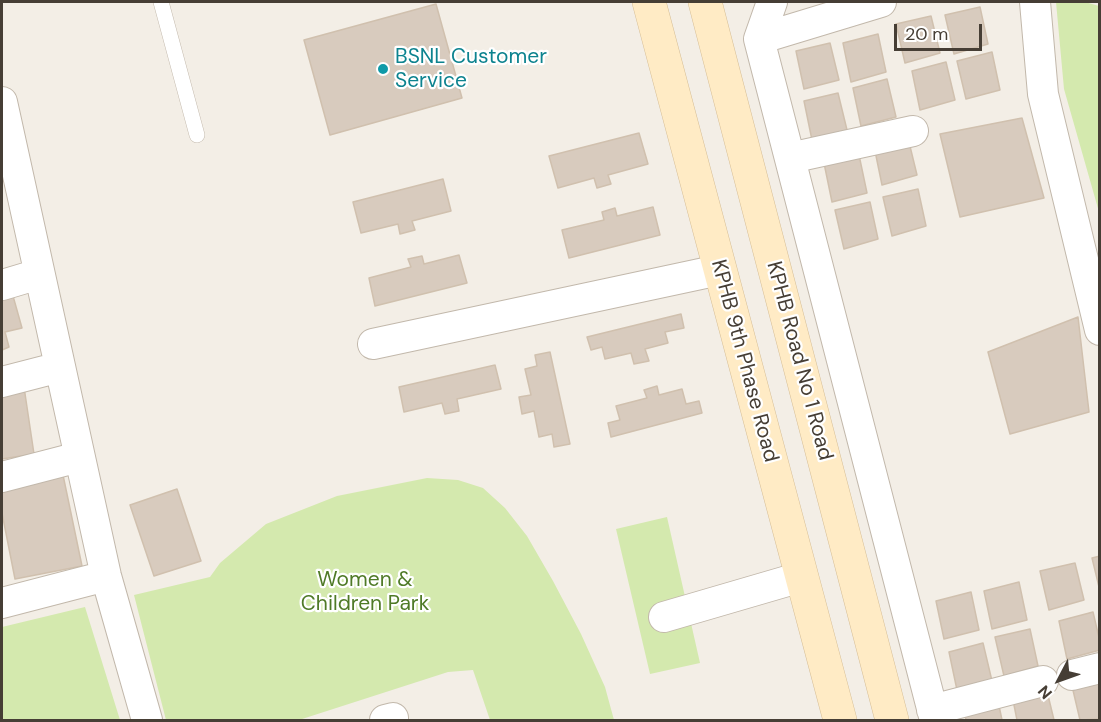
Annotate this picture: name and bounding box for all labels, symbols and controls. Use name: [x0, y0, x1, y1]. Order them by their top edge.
scale bar: [897, 12, 986, 50]
text: 20 m: [905, 22, 948, 46]
place label: BSNL Customer Service: [395, 44, 547, 94]
marker: BSNL Customer Service: [376, 62, 390, 76]
street label: KPHB 9th Phase Road: [705, 257, 783, 465]
street label: KPHB Road No 1 Road: [760, 259, 838, 463]
park label: Women & Children Park: [301, 567, 429, 617]
north arrow: [1029, 650, 1089, 710]
text: N: [1033, 681, 1057, 703]

